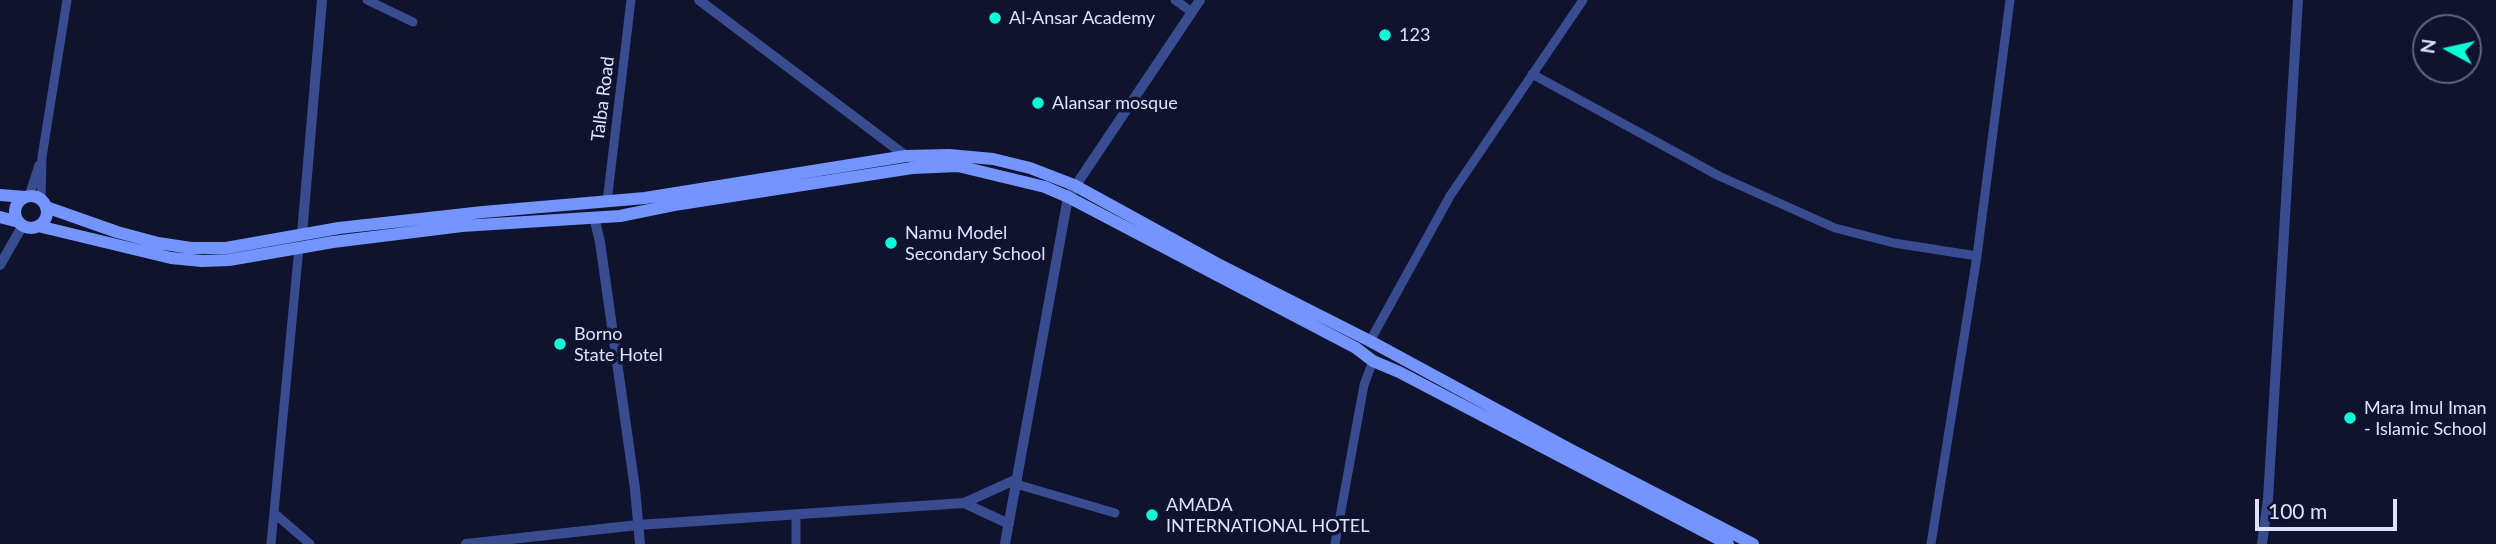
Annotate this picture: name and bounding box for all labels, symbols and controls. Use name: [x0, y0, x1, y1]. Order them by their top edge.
place label: Al-Ansar Academy: [1009, 7, 1155, 29]
marker: Al-Ansar Academy: [987, 10, 1003, 26]
north arrow: [2412, 14, 2482, 84]
place label: 123: [1399, 24, 1430, 46]
marker: 123: [1377, 27, 1393, 43]
text: N: [2415, 37, 2440, 55]
street label: Talba Road: [587, 55, 619, 143]
place label: Alansar mosque: [1052, 92, 1178, 114]
marker: Alansar mosque: [1030, 95, 1046, 111]
place label: Namu Model Secondary School: [905, 222, 1045, 264]
marker: Namu Model Secondary School: [883, 235, 899, 251]
place label: Borno State Hotel: [574, 323, 663, 366]
marker: Borno State Hotel: [552, 336, 568, 352]
place label: Mara Imul Iman - Islamic School: [2364, 397, 2487, 440]
marker: Mara Imul Iman - Islamic School: [2342, 410, 2358, 426]
scale bar: [2258, 484, 2400, 528]
place label: AMADA INTERNATIONAL HOTEL: [1166, 494, 1369, 536]
text: 100 m: [2268, 498, 2327, 523]
marker: AMADA INTERNATIONAL HOTEL: [1144, 507, 1160, 523]

